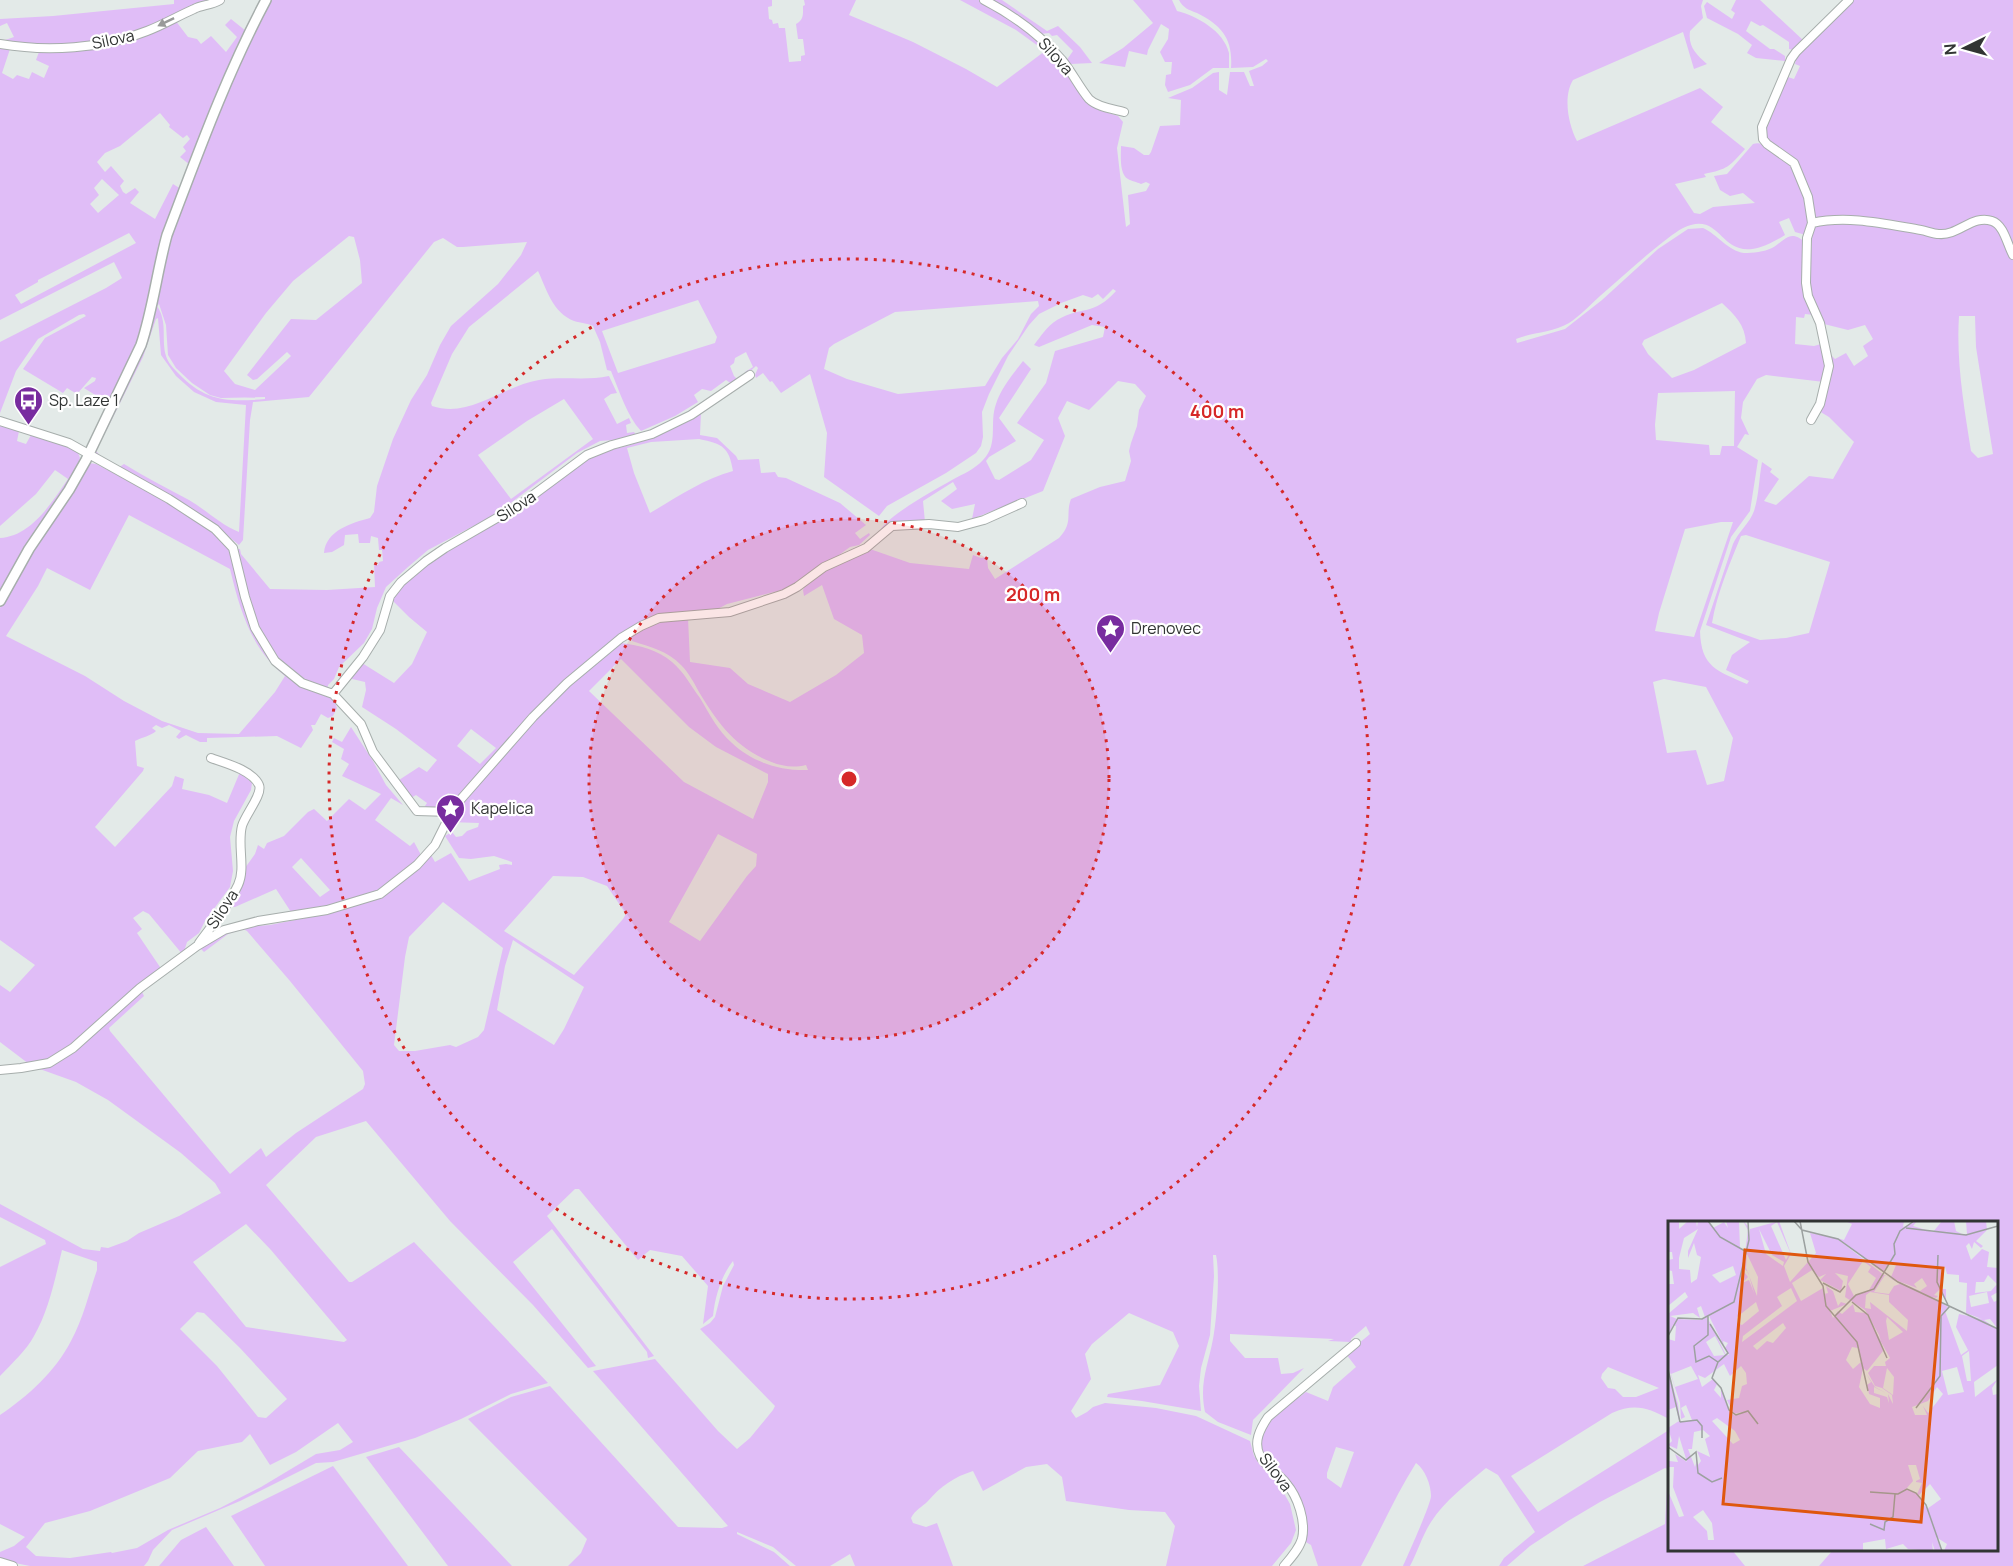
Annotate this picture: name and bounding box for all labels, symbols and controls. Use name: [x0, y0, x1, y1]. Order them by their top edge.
one-way arrow: [157, 17, 175, 27]
north arrow: [1935, 18, 1995, 78]
street label: Silova: [90, 24, 136, 54]
street label: Silova: [1033, 33, 1079, 79]
text: N: [1939, 43, 1962, 56]
bus stop icon: Sp. Laze 1: [12, 384, 44, 426]
place label: Sp. Laze 1: [49, 389, 119, 411]
text: 400 m: [1190, 399, 1244, 423]
street label: Silova: [492, 485, 540, 527]
text: 200 m: [1006, 582, 1060, 606]
place icon: Drenovec: [1094, 612, 1126, 654]
place label: Drenovec: [1131, 617, 1201, 639]
centre of rings: [839, 769, 859, 789]
place icon: Kapelica: [434, 792, 466, 834]
place label: Kapelica: [471, 797, 533, 819]
street label: Silova: [201, 885, 243, 933]
inset map: [1668, 1221, 1998, 1551]
street label: Silova: [1254, 1448, 1298, 1496]

